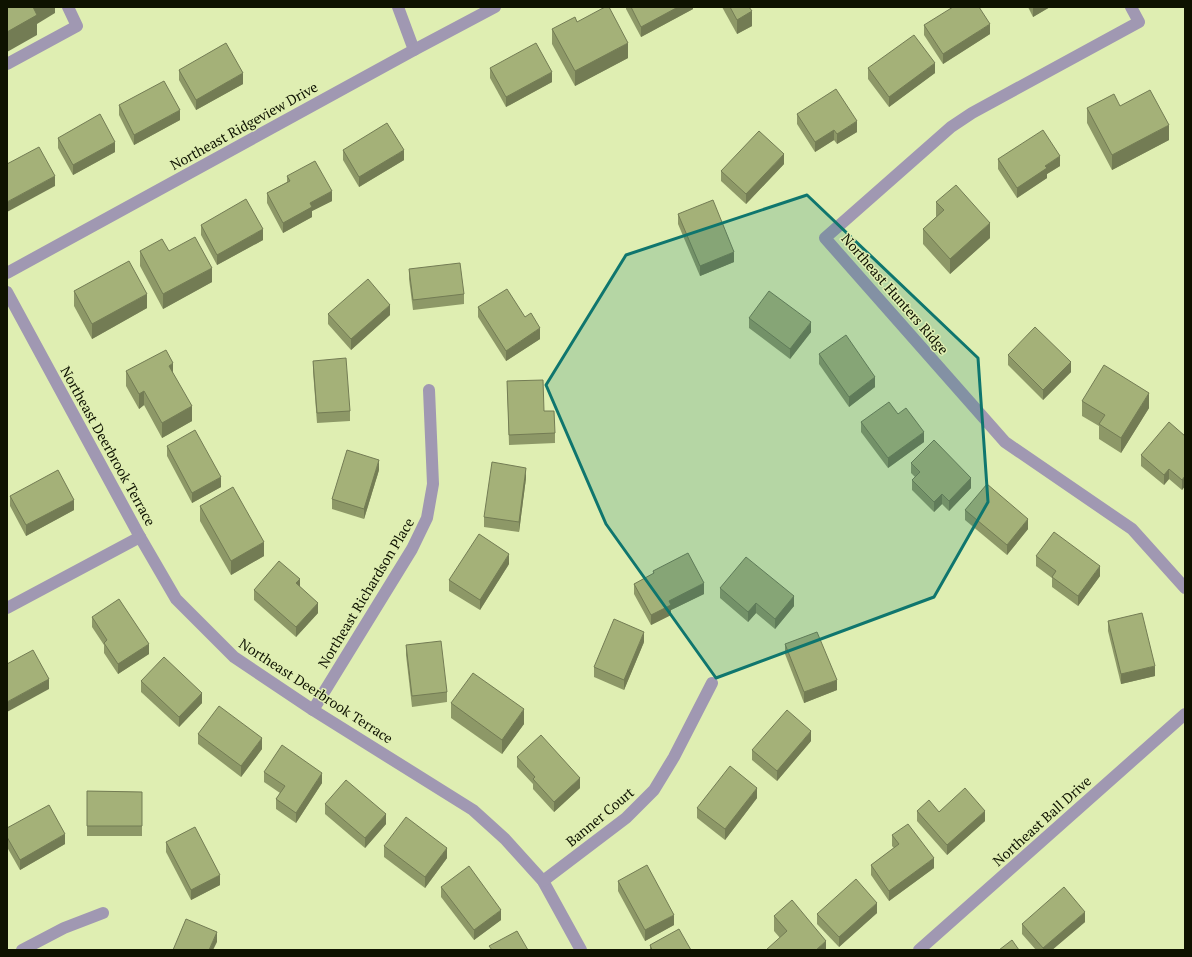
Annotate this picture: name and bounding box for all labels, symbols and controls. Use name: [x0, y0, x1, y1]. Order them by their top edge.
street label: Northeast Ridgeview Drive: [167, 77, 321, 174]
street label: Northeast Hunters Ridge: [838, 229, 953, 358]
street label: Northeast Deerbrook Terrace: [56, 362, 160, 529]
street label: Northeast Richardson Place: [313, 514, 418, 671]
street label: Northeast Deerbrook Terrace: [236, 634, 397, 748]
street label: Northeast Ball Drive: [988, 771, 1095, 870]
street label: Banner Court: [562, 782, 638, 851]

